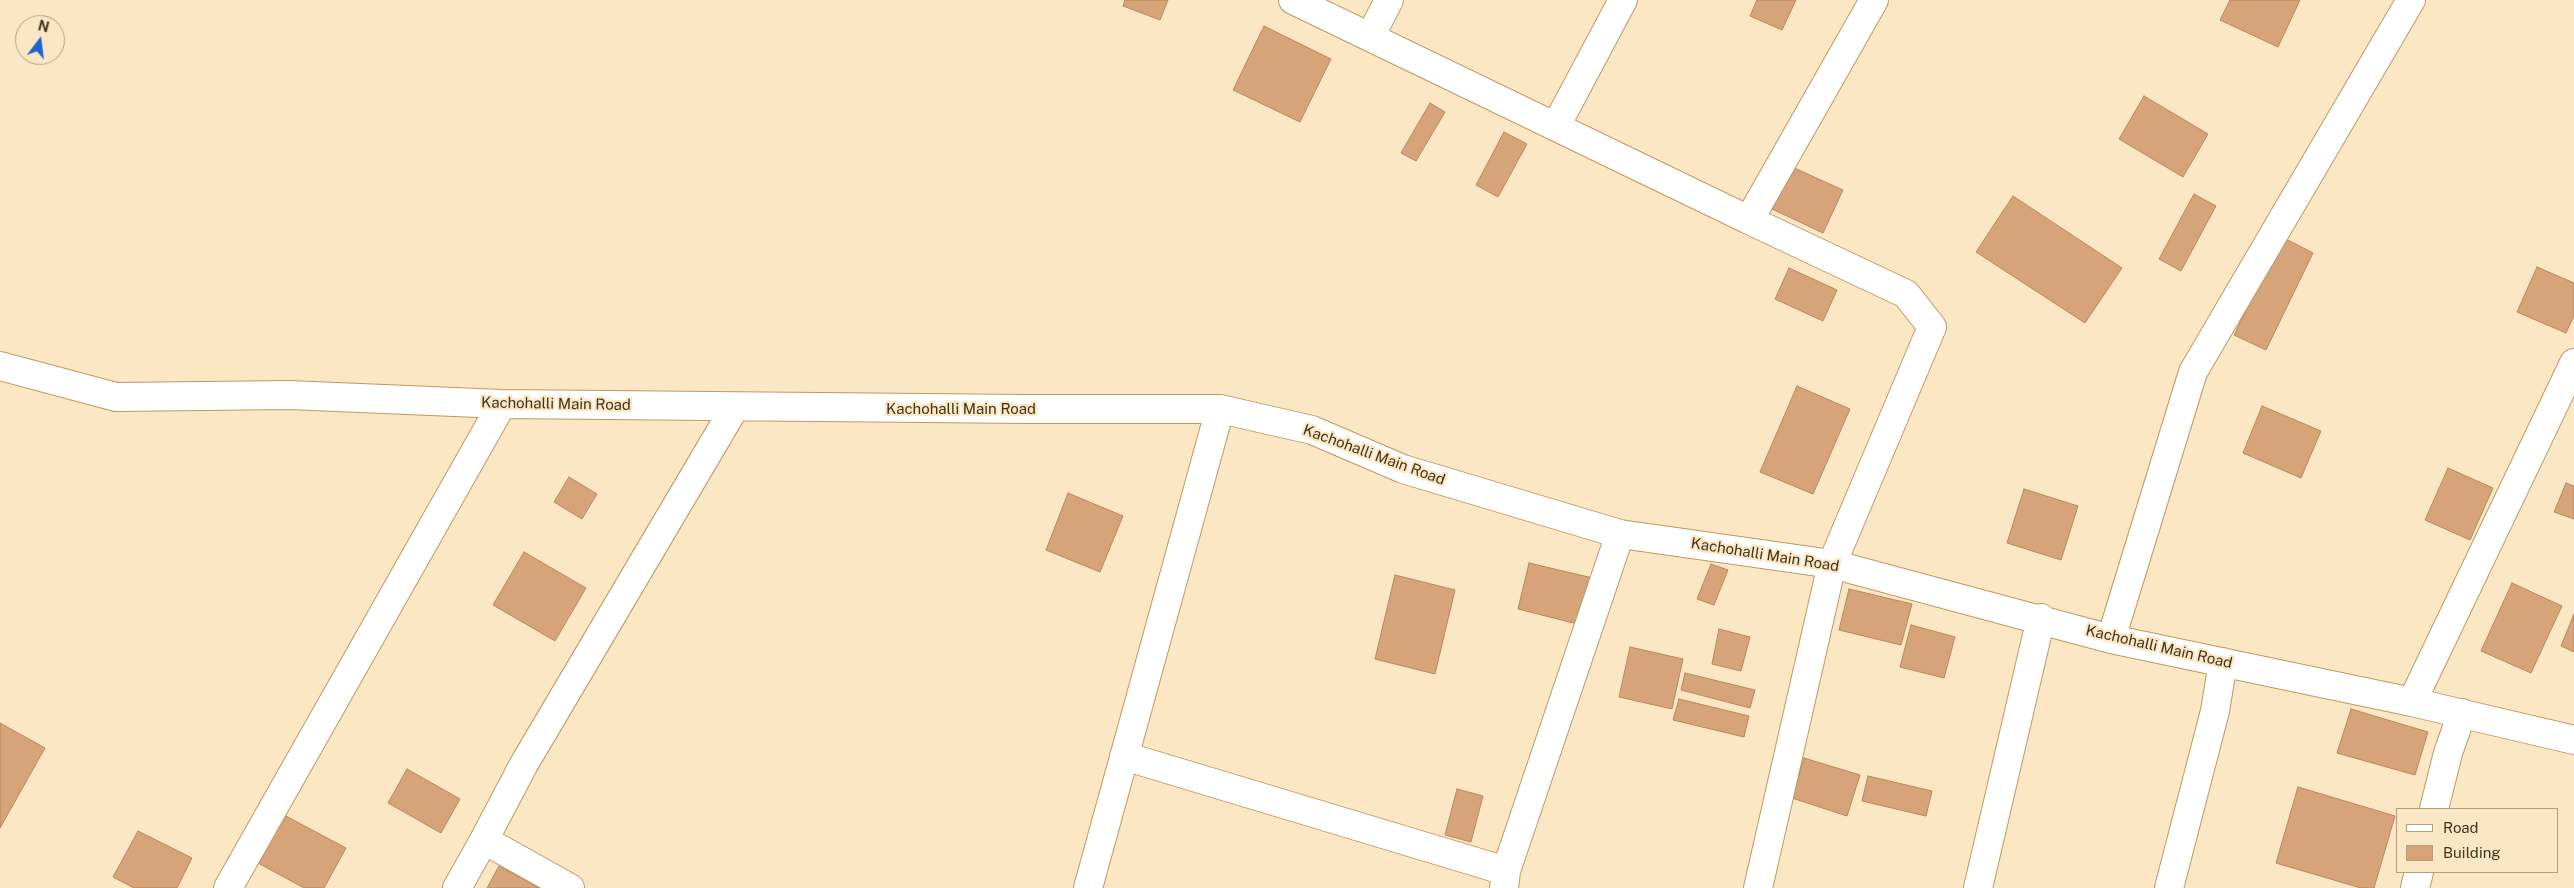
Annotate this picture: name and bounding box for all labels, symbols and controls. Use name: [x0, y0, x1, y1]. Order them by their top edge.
north arrow: [15, 15, 65, 65]
text: N: [36, 17, 51, 36]
street label: Kachohalli Main Road: [481, 394, 631, 414]
street label: Kachohalli Main Road: [886, 400, 1036, 418]
street label: Kachohalli Main Road: [1301, 421, 1447, 489]
street label: Kachohalli Main Road: [1690, 534, 1840, 576]
street label: Kachohalli Main Road: [2084, 621, 2234, 673]
legend: [2396, 808, 2559, 873]
text: Road: [2443, 819, 2479, 836]
text: Building: [2443, 844, 2501, 861]

